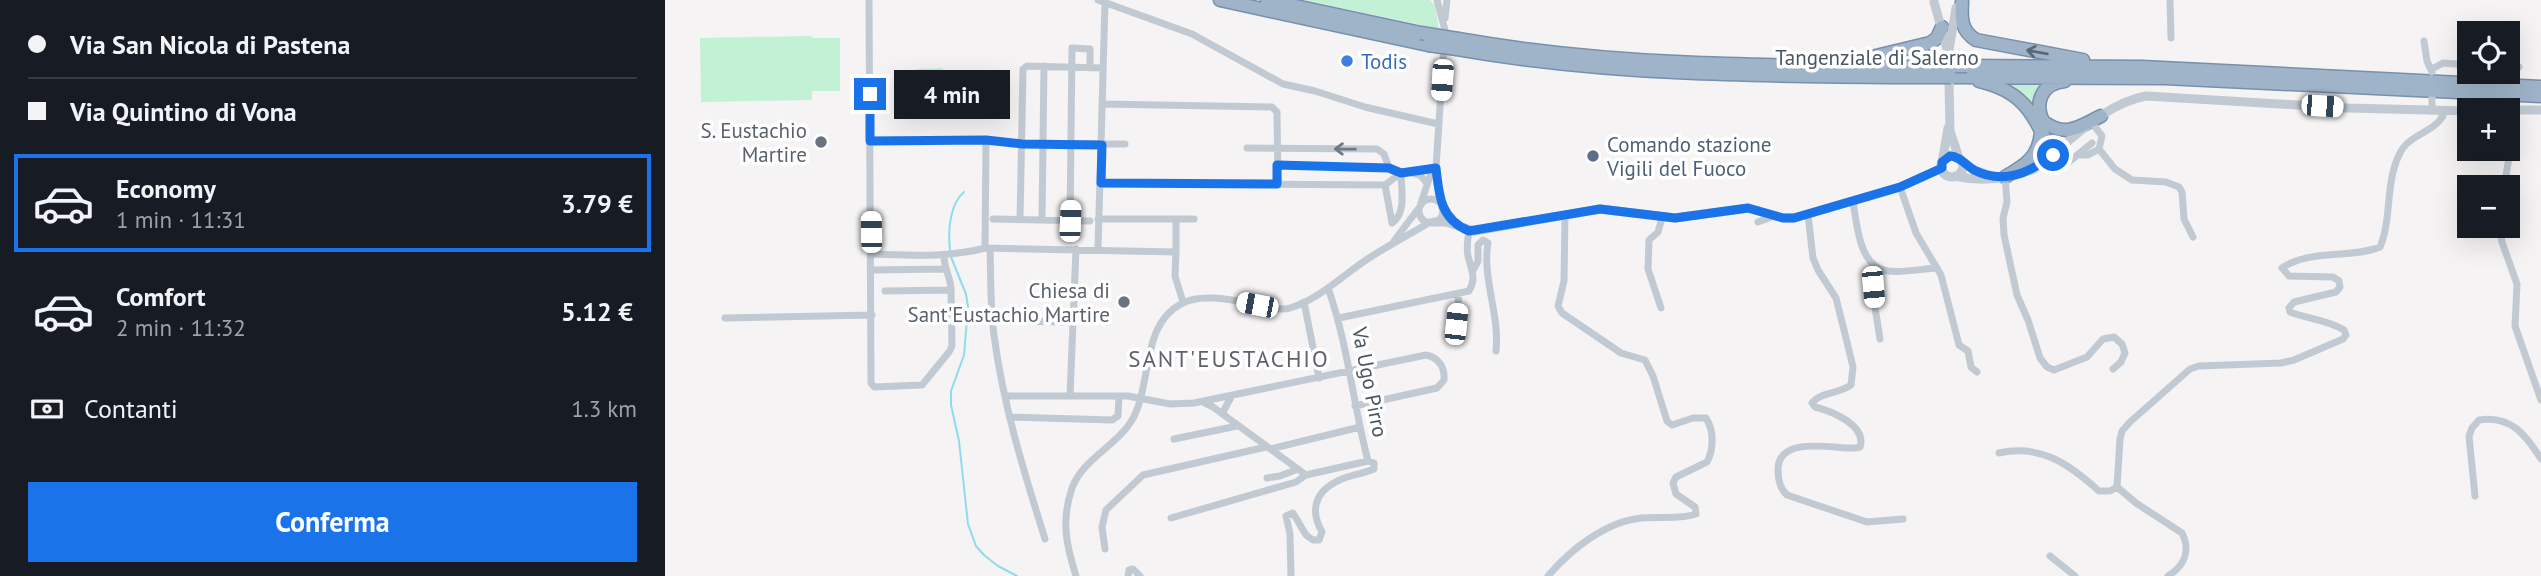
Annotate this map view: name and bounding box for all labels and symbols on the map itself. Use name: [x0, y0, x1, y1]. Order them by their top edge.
street label: Tangenziale di Salerno: [1775, 44, 1979, 71]
one-way arrow: [2026, 45, 2049, 58]
place label: Todis: [1361, 48, 1407, 75]
marker: Todis: [1339, 53, 1355, 69]
car: [1431, 58, 1454, 102]
callout: 4 min: [895, 70, 1010, 119]
route end: [854, 78, 886, 110]
car: [2301, 94, 2344, 118]
place label: S. Eustachio Martire: [701, 117, 807, 168]
place label: Comando stazione Vigili del Fuoco: [1606, 131, 1771, 182]
marker: S. Eustachio Martire: [813, 134, 829, 150]
route start: [2037, 139, 2069, 171]
one-way arrow: [1334, 142, 1357, 156]
marker: Comando stazione Vigili del Fuoco: [1585, 148, 1601, 164]
car: [1059, 200, 1082, 242]
car: [861, 211, 882, 253]
car: [1861, 265, 1886, 309]
place label: Chiesa di Sant'Eustachio Martire: [907, 277, 1110, 328]
car: [1235, 291, 1280, 319]
marker: Chiesa di Sant'Eustachio Martire: [1116, 294, 1132, 310]
car: [1444, 302, 1469, 346]
street label: Va Ugo Pirro: [1346, 324, 1394, 439]
district label: SANT'EUSTACHIO: [1128, 344, 1330, 373]

